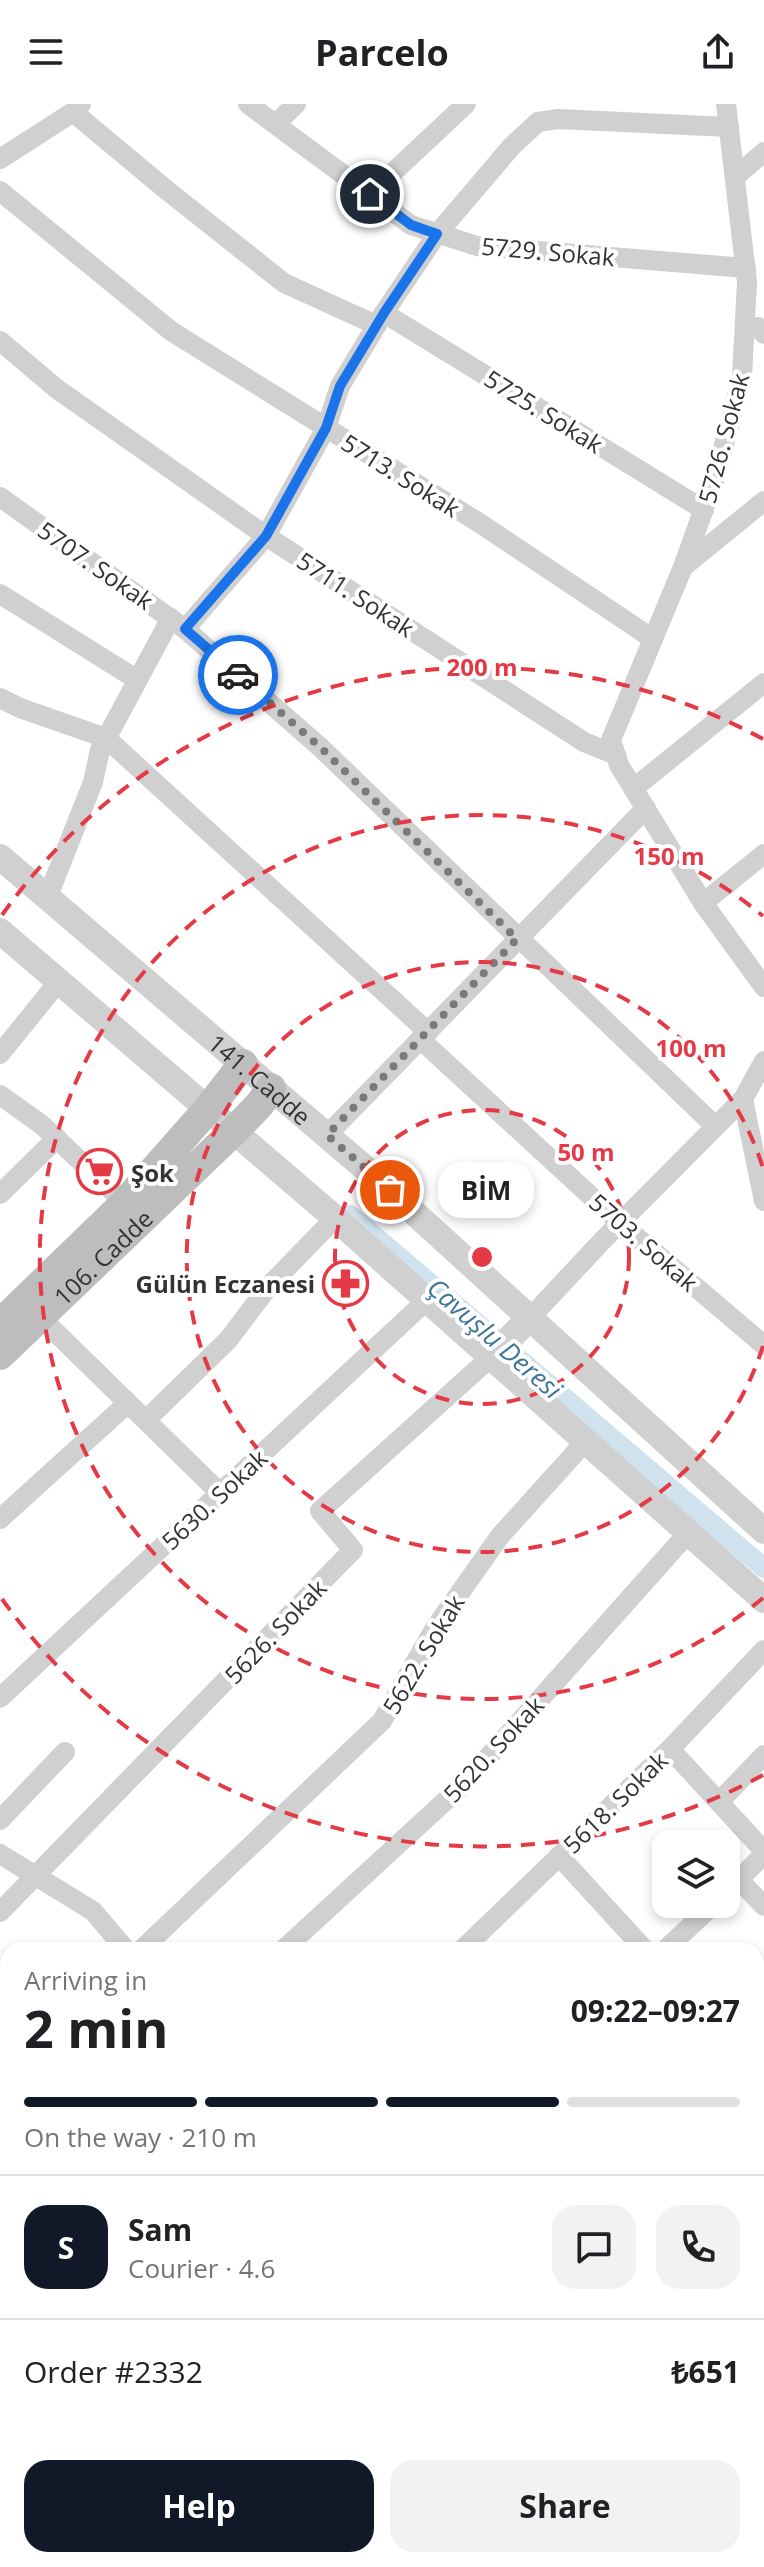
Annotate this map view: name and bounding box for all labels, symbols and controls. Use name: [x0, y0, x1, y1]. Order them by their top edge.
text: Parcelo: [315, 28, 449, 77]
icon: menu: [24, 30, 68, 74]
icon: share: [696, 30, 740, 74]
pin: [336, 160, 404, 228]
icon: home: [348, 172, 392, 216]
street label: 5729. Sokak: [480, 229, 616, 273]
street label: 5725. Sokak: [479, 362, 610, 461]
street label: 5726. Sokak: [690, 369, 756, 507]
street label: 5713. Sokak: [336, 426, 467, 525]
street label: 5707. Sokak: [32, 513, 160, 617]
street label: 5711. Sokak: [291, 544, 421, 644]
courier: [198, 635, 278, 715]
text: 200 m: [447, 650, 517, 683]
icon: car: [216, 653, 260, 697]
text: 150 m: [634, 839, 704, 872]
street label: 141. Cadde: [202, 1026, 319, 1132]
text: 100 m: [656, 1031, 726, 1064]
text: 50 m: [557, 1135, 615, 1168]
supermarket icon: Şok: [76, 1148, 124, 1196]
place label: Şok: [131, 1156, 174, 1189]
pin: [356, 1156, 424, 1224]
callout: BİM: [438, 1162, 534, 1218]
icon: bag: [368, 1168, 412, 1212]
text: BİM: [461, 1172, 511, 1208]
street label: 5703. Sokak: [583, 1186, 706, 1299]
street label: 106. Cadde: [46, 1202, 159, 1312]
centre of rings: [468, 1243, 496, 1271]
pharmacy icon: Gülün Eczanesi: [322, 1259, 370, 1307]
place label: Gülün Eczanesi: [136, 1267, 315, 1300]
water label: Çavuşlu Deresi: [420, 1269, 570, 1407]
street label: 5630. Sokak: [154, 1441, 274, 1557]
street label: 5626. Sokak: [217, 1571, 334, 1691]
street label: 5622. Sokak: [374, 1588, 472, 1720]
street label: 5620. Sokak: [435, 1689, 551, 1809]
street label: 5618. Sokak: [555, 1743, 675, 1860]
map controls: [652, 1830, 740, 1918]
button: layers: [652, 1830, 740, 1918]
text: Arriving in: [24, 1962, 147, 1998]
text: 09:22–09:27: [571, 1990, 740, 2031]
text: 2 min: [24, 1992, 168, 2063]
text: On the way · 210 m: [24, 2119, 257, 2155]
button: chat: [552, 2205, 636, 2289]
button: phone: [656, 2205, 740, 2289]
text: Sam: [128, 2209, 192, 2250]
text: S: [58, 2227, 74, 2268]
text: Courier · 4.6: [128, 2250, 275, 2286]
text: Order #2332: [24, 2351, 203, 2392]
text: ₺651: [671, 2351, 740, 2392]
button: Help: [24, 2460, 374, 2552]
button: Share: [390, 2460, 740, 2552]

